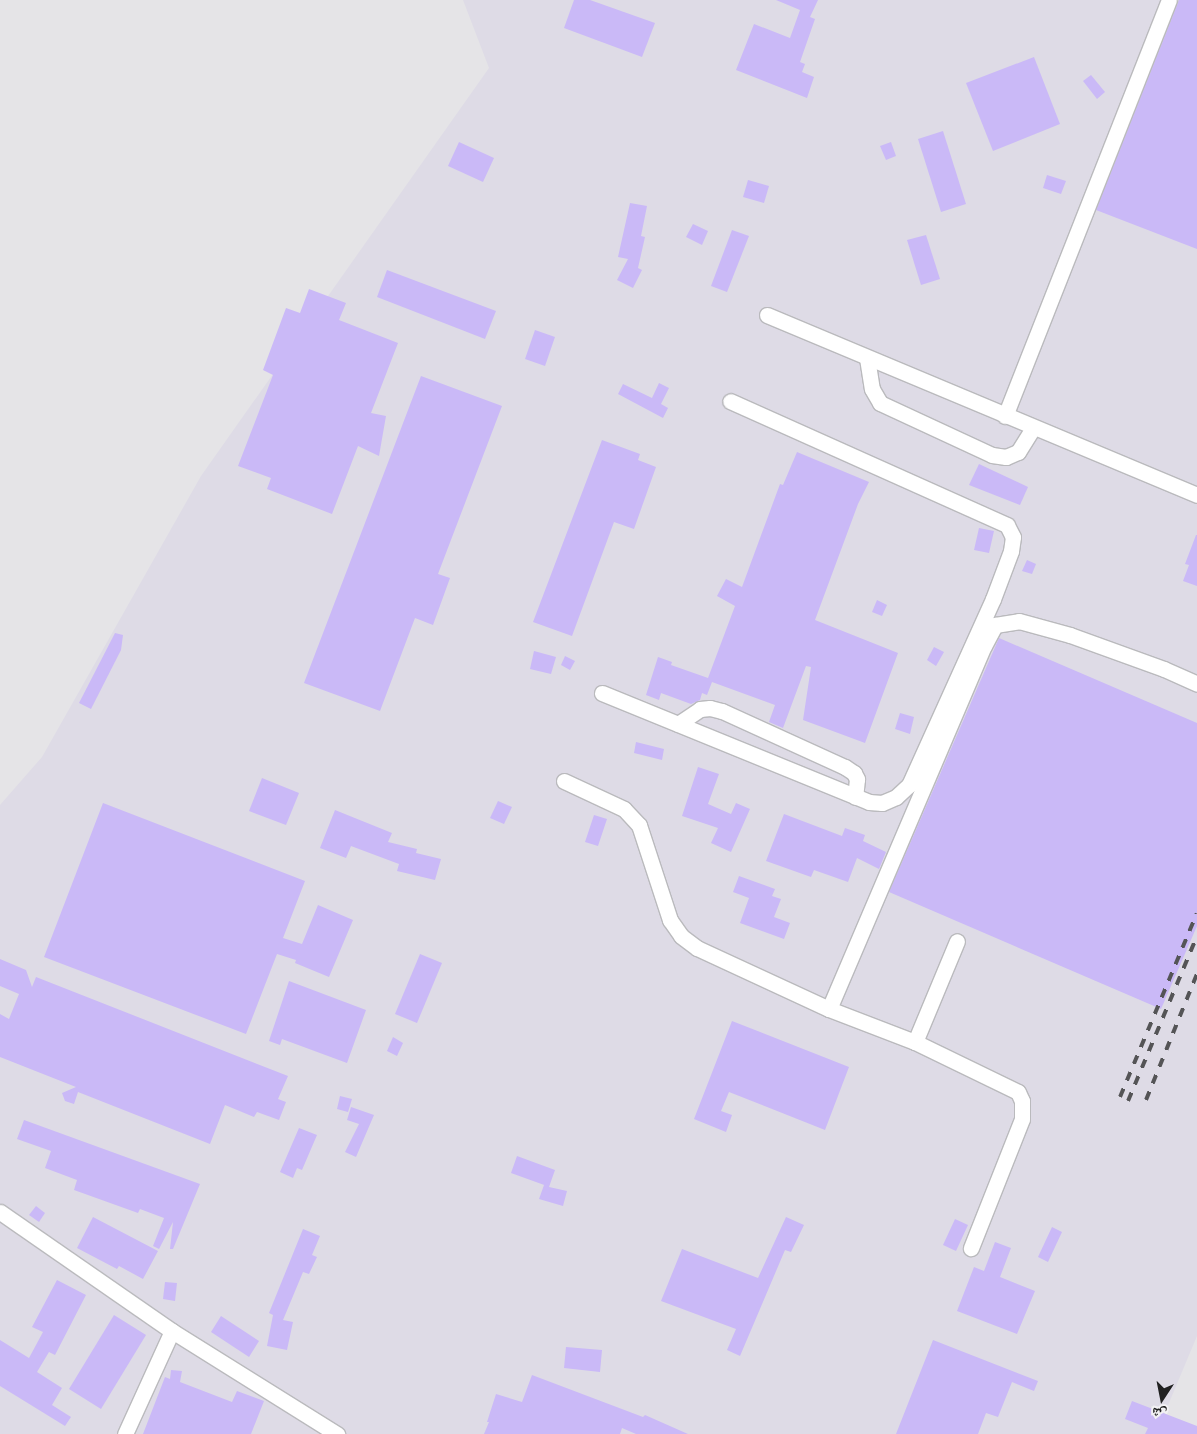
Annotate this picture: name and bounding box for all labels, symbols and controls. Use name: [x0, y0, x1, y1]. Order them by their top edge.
north arrow: [1137, 1374, 1187, 1424]
text: ش: [1150, 1404, 1168, 1424]

